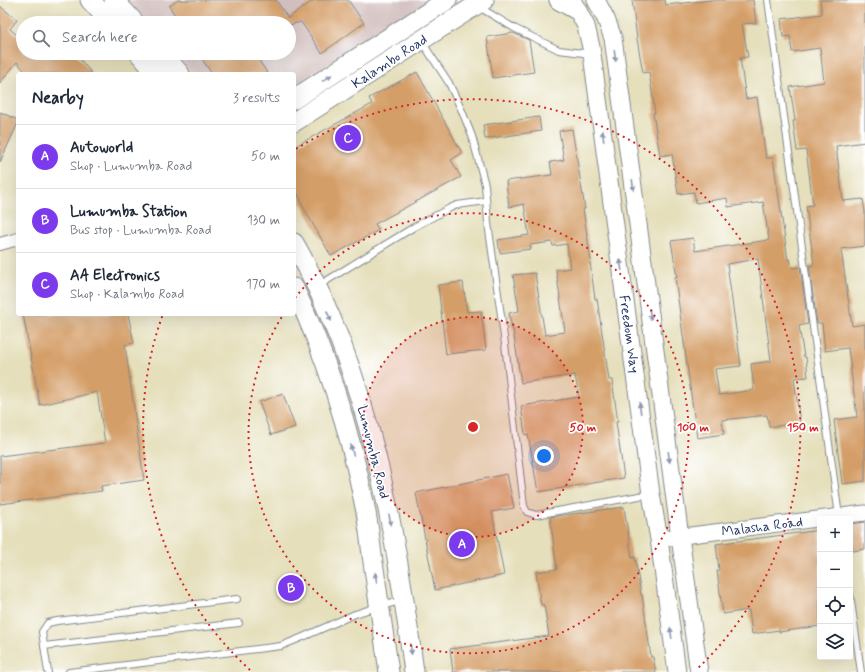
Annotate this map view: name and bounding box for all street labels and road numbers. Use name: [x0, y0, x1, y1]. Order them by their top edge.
street label: Kalambo Road: [348, 31, 431, 93]
street label: Freedom Way: [615, 294, 643, 374]
street label: Lumumba Road: [353, 404, 393, 501]
street label: Malasha Road: [720, 513, 804, 541]

